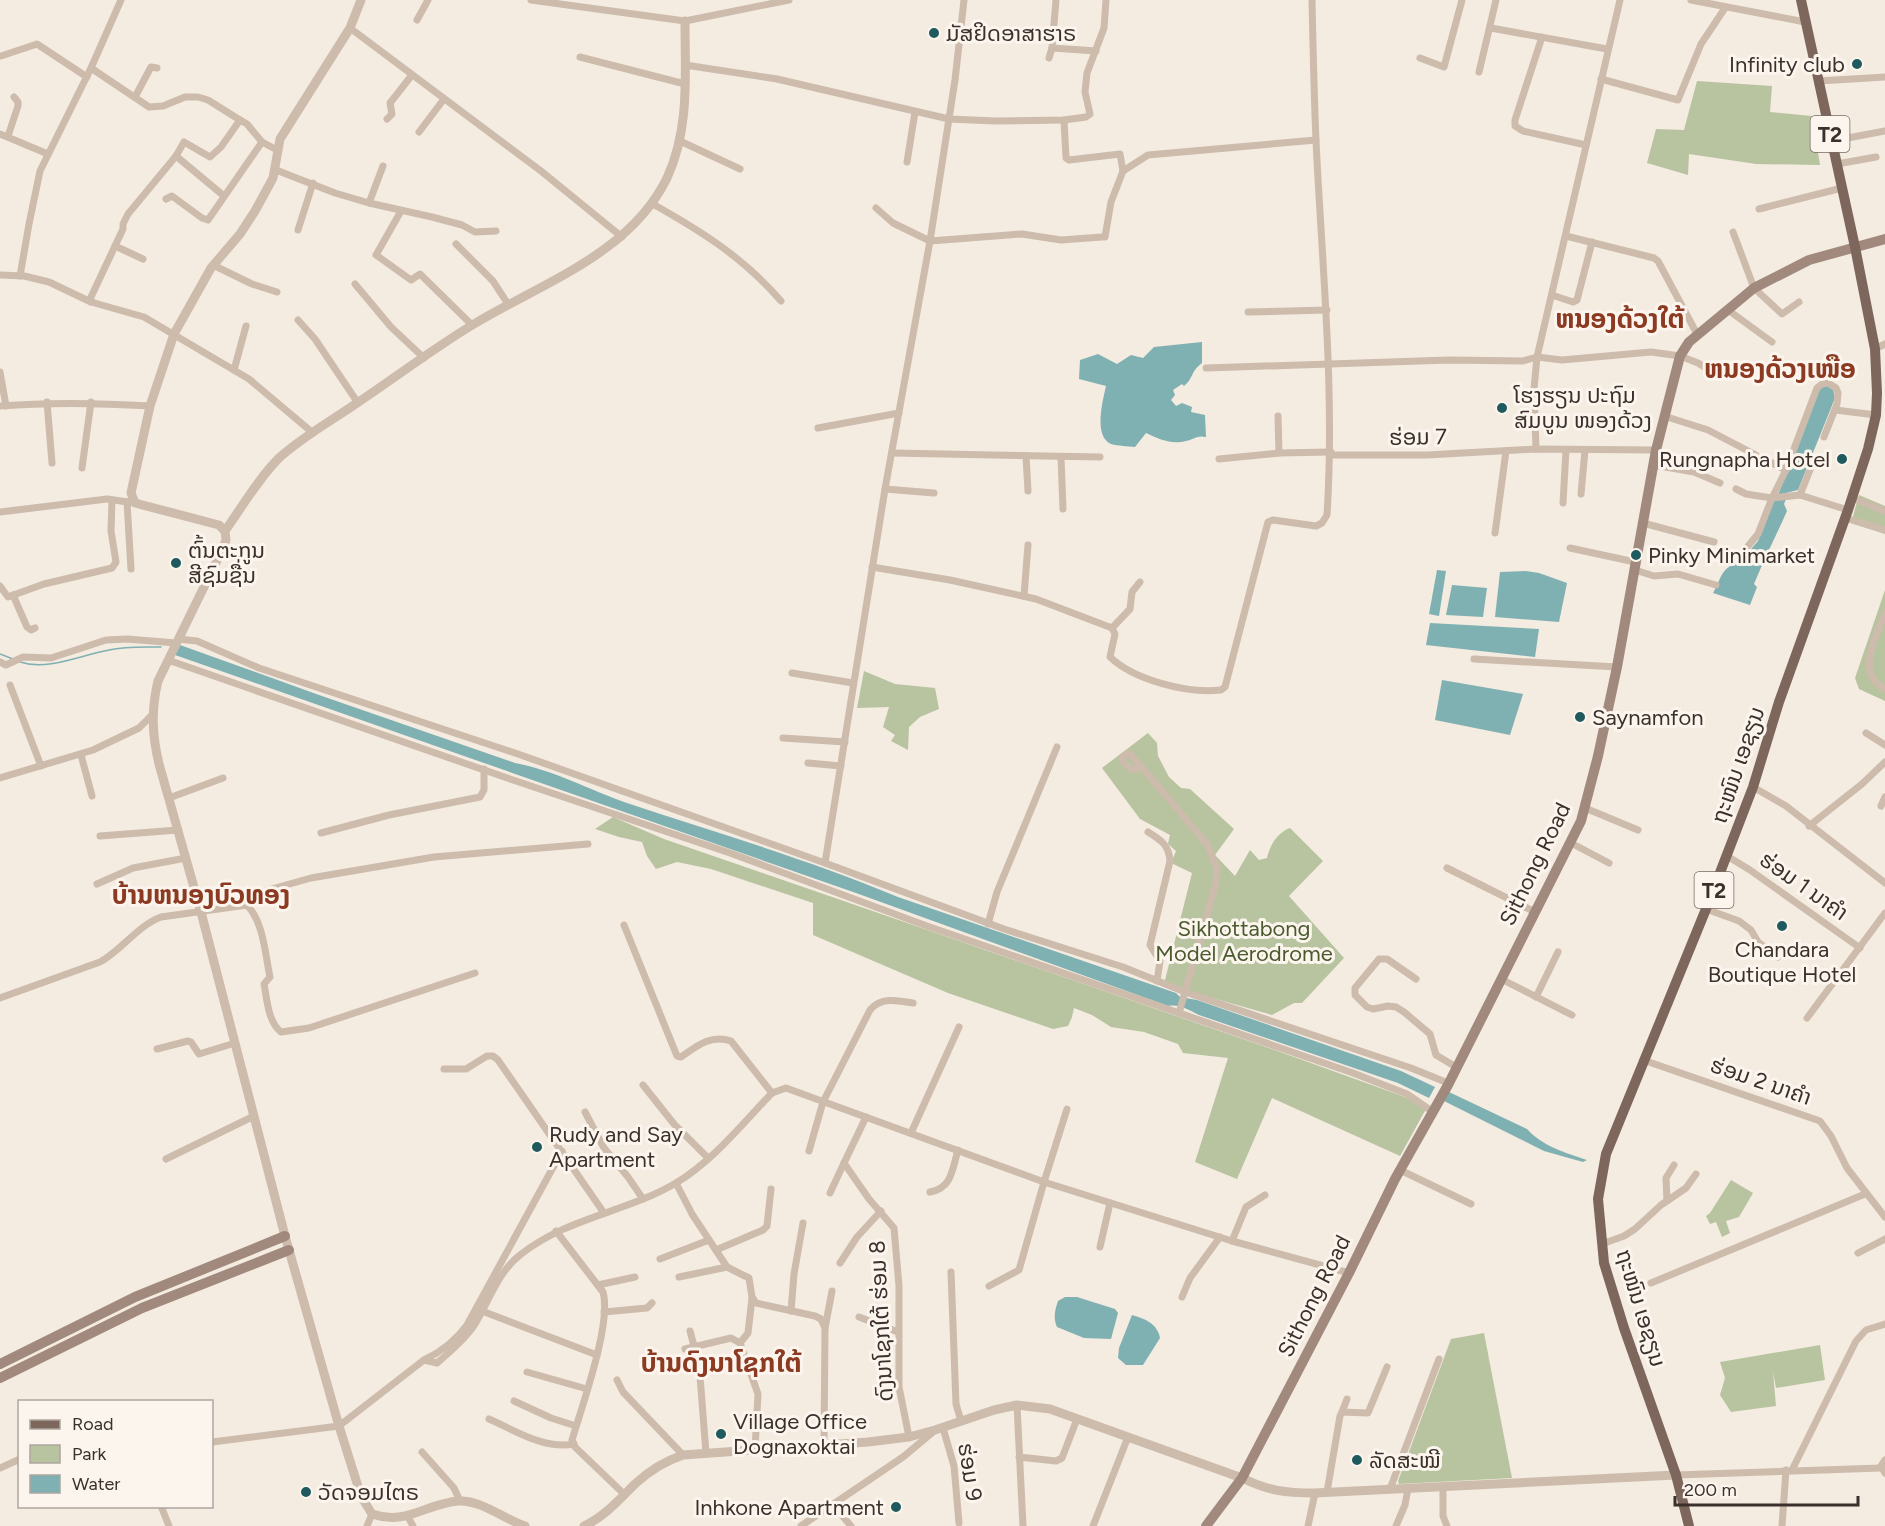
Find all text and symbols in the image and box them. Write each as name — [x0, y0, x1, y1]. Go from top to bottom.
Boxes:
place label: ມັສຢິດອາສາຮາຣ — [946, 20, 1076, 47]
marker: ມັສຢິດອາສາຮາຣ — [927, 26, 941, 40]
place label: Infinity club — [1729, 51, 1845, 78]
marker: Infinity club — [1850, 57, 1864, 71]
road number: T2 — [1810, 116, 1850, 152]
district label: ຫນອງດ້ວງໃຕ້ — [1556, 303, 1685, 335]
district label: ຫນອງດ້ວງເໜືອ — [1704, 353, 1856, 385]
place label: ໂຮງຮຽນ ປະຖົມ ສົມບູນ ໜອງດ້ວງ — [1513, 382, 1652, 435]
marker: ໂຮງຮຽນ ປະຖົມ ສົມບູນ ໜອງດ້ວງ — [1495, 401, 1509, 415]
street label: ຮ່ອມ 7 — [1389, 423, 1447, 451]
place label: Rungnapha Hotel — [1659, 446, 1830, 473]
marker: Rungnapha Hotel — [1835, 452, 1849, 466]
place label: ຕົ້ນຕະກູນ ສີຊົມຊື່ນ — [188, 534, 265, 589]
place label: Pinky Minimarket — [1648, 542, 1815, 569]
marker: Pinky Minimarket — [1629, 548, 1643, 562]
marker: ຕົ້ນຕະກູນ ສີຊົມຊື່ນ — [169, 556, 183, 570]
street label: ຖະໜົນ ເອຊຽນ — [1705, 703, 1771, 827]
place label: Saynamfon — [1592, 704, 1703, 731]
marker: Saynamfon — [1573, 710, 1587, 724]
street label: Sithong Road — [1494, 798, 1576, 930]
street label: ຮ່ອມ 1 ນາຄຳ — [1755, 846, 1853, 926]
road number: T2 — [1694, 872, 1734, 908]
district label: ບ້ານຫນອງບົວທອງ — [112, 879, 290, 911]
park label: Sikhottabong Model Aerodrome — [1155, 915, 1333, 967]
marker: Chandara Boutique Hotel — [1775, 919, 1789, 933]
place label: Chandara Boutique Hotel — [1708, 936, 1856, 988]
street label: ຮ່ອມ 2 ນາຄຳ — [1707, 1051, 1815, 1111]
place label: Rudy and Say Apartment — [549, 1121, 683, 1173]
marker: Rudy and Say Apartment — [530, 1140, 544, 1154]
street label: Sithong Road — [1272, 1231, 1356, 1361]
street label: ດົງນາໂຊກໃຕ້ ຮ່ອມ 8 — [863, 1240, 899, 1402]
street label: ຖະໜົນ ເອຊຽນ — [1610, 1246, 1672, 1370]
district label: ບ້ານດົງນາໂຊກໃຕ້ — [641, 1347, 802, 1379]
legend — [18, 1400, 213, 1508]
place label: Village Office Dognaxoktai — [733, 1408, 867, 1460]
text: Road — [72, 1413, 113, 1435]
marker: Village Office Dognaxoktai — [714, 1427, 728, 1441]
street label: ຮ່ອມ 9 — [952, 1441, 988, 1503]
text: Park — [72, 1443, 107, 1465]
place label: ລັດສະໝີ — [1369, 1447, 1441, 1474]
marker: ລັດສະໝີ — [1350, 1453, 1364, 1467]
scale bar — [1675, 1469, 1858, 1507]
text: Water — [72, 1473, 120, 1495]
place label: ວັດຈອມໄຕຣ — [318, 1479, 419, 1506]
text: 200 m — [1684, 1479, 1737, 1501]
marker: ວັດຈອມໄຕຣ — [299, 1485, 313, 1499]
place label: Inhkone Apartment — [694, 1494, 884, 1521]
marker: Inhkone Apartment — [889, 1500, 903, 1514]

